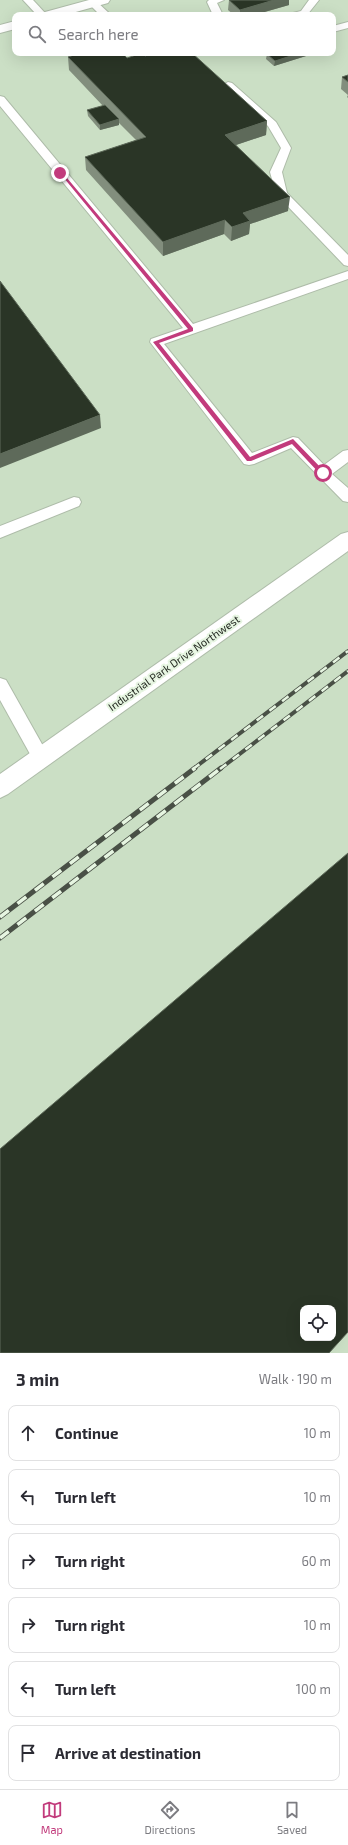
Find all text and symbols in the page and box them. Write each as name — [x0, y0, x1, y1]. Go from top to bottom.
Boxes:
search box — [12, 12, 336, 56]
icon: search — [26, 23, 48, 45]
text: Search here — [58, 25, 139, 43]
route end — [51, 164, 69, 182]
route start — [314, 464, 332, 482]
street label: Industrial Park Drive Northwest — [106, 612, 242, 713]
map controls — [300, 1305, 336, 1341]
button: locate — [300, 1305, 336, 1341]
text: 3 min — [16, 1369, 59, 1389]
text: Walk · 190 m — [259, 1371, 332, 1387]
icon: ahead — [17, 1422, 39, 1444]
text: Continue — [55, 1424, 118, 1442]
text: 10 m — [304, 1425, 331, 1441]
icon: left — [17, 1486, 39, 1508]
text: Turn left — [55, 1488, 116, 1506]
text: 10 m — [304, 1489, 331, 1505]
icon: right — [17, 1550, 39, 1572]
text: Turn right — [55, 1552, 125, 1570]
text: 60 m — [301, 1553, 331, 1569]
icon: right — [17, 1614, 39, 1636]
text: Turn right — [55, 1616, 125, 1634]
text: 10 m — [304, 1617, 331, 1633]
icon: left — [17, 1678, 39, 1700]
text: Turn left — [55, 1680, 116, 1698]
text: 100 m — [296, 1681, 331, 1697]
icon: arrive — [17, 1742, 39, 1764]
text: Arrive at destination — [55, 1744, 201, 1762]
tab: Map — [41, 1799, 63, 1836]
tab: Directions — [145, 1799, 195, 1836]
tab: Saved — [277, 1799, 307, 1836]

